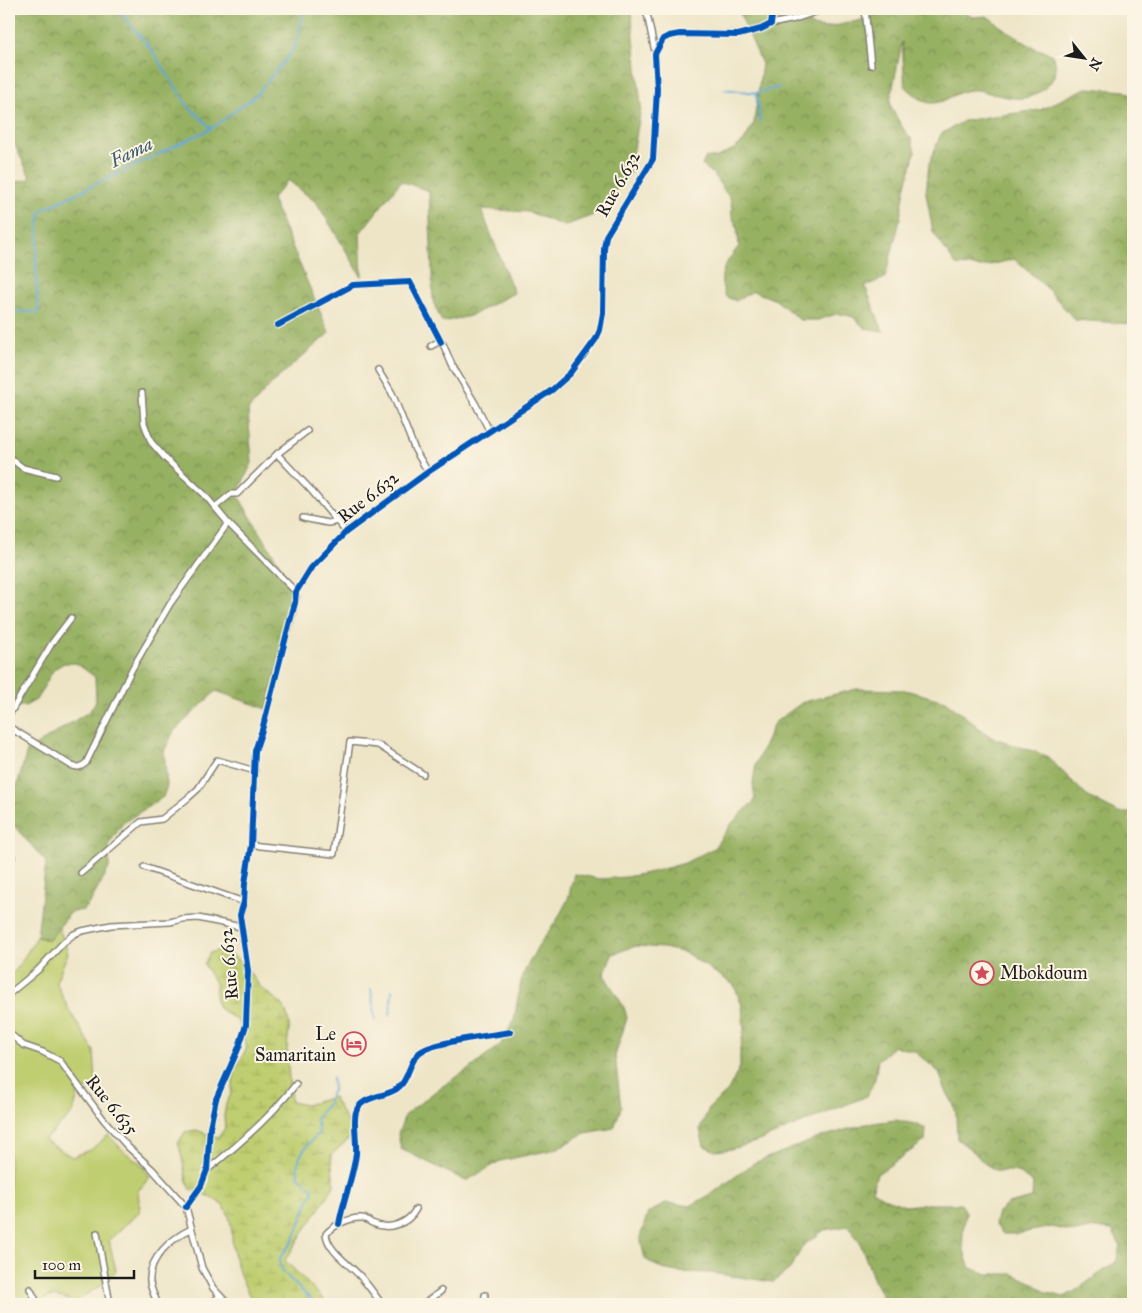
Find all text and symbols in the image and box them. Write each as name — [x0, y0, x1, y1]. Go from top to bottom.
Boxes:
north arrow — [1060, 32, 1110, 82]
text: N — [1084, 55, 1105, 74]
water label: Fama — [105, 132, 156, 173]
street label: Rue 6.632 — [591, 147, 645, 221]
street label: Rue 6.632 — [333, 466, 403, 528]
street label: Rue 6.632 — [215, 927, 243, 1001]
place icon: Mbokdoum — [969, 960, 995, 986]
place label: Mbokdoum — [1000, 962, 1088, 984]
place label: Le Samaritain — [255, 1023, 336, 1066]
hotel icon: Le Samaritain — [341, 1031, 367, 1057]
street label: Rue 6.635 — [81, 1070, 143, 1140]
scale bar — [35, 1248, 134, 1280]
text: 100 m — [42, 1256, 82, 1274]

